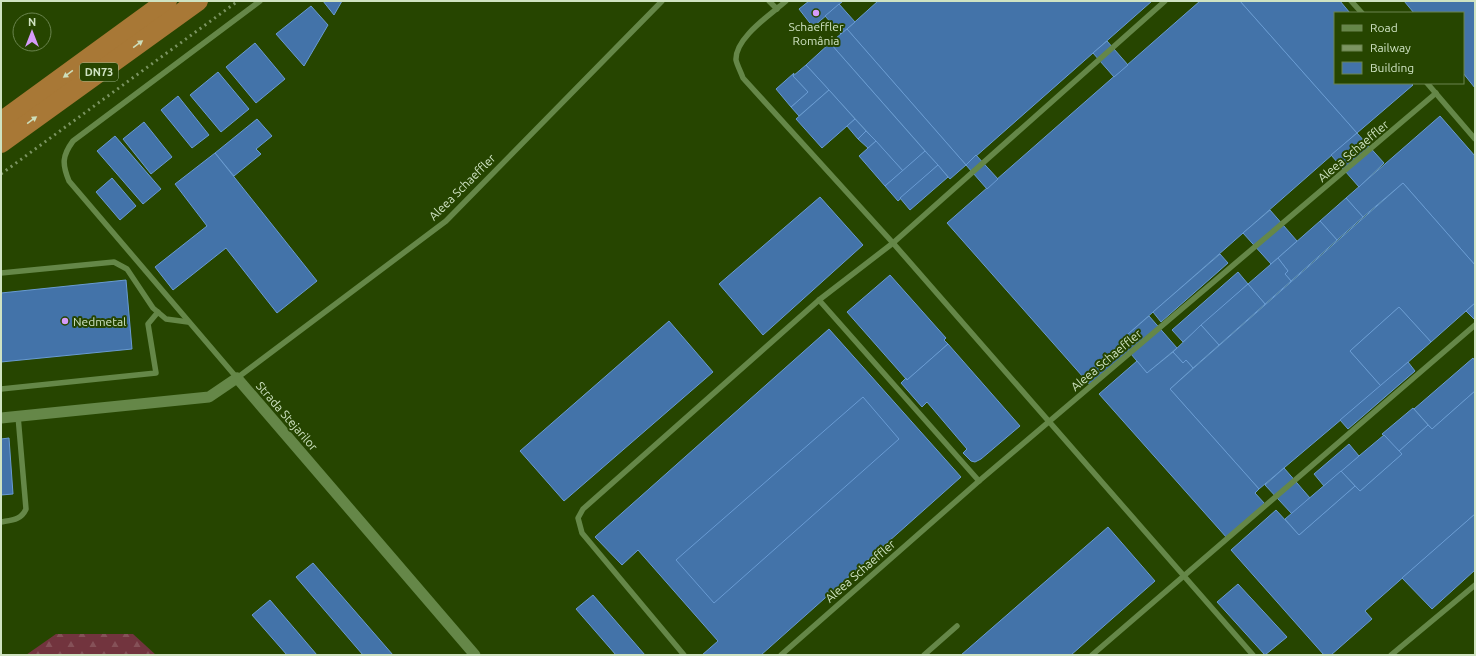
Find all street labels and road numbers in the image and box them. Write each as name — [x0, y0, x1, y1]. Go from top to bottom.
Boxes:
road number: DN73 — [80, 63, 118, 81]
street label: Aleea Schaeffler — [1315, 117, 1391, 184]
street label: Aleea Schaeffler — [426, 151, 498, 223]
street label: Aleea Schaeffler — [1068, 326, 1144, 393]
street label: Strada Stejarilor — [254, 379, 321, 453]
street label: Aleea Schaeffler — [822, 537, 898, 605]

